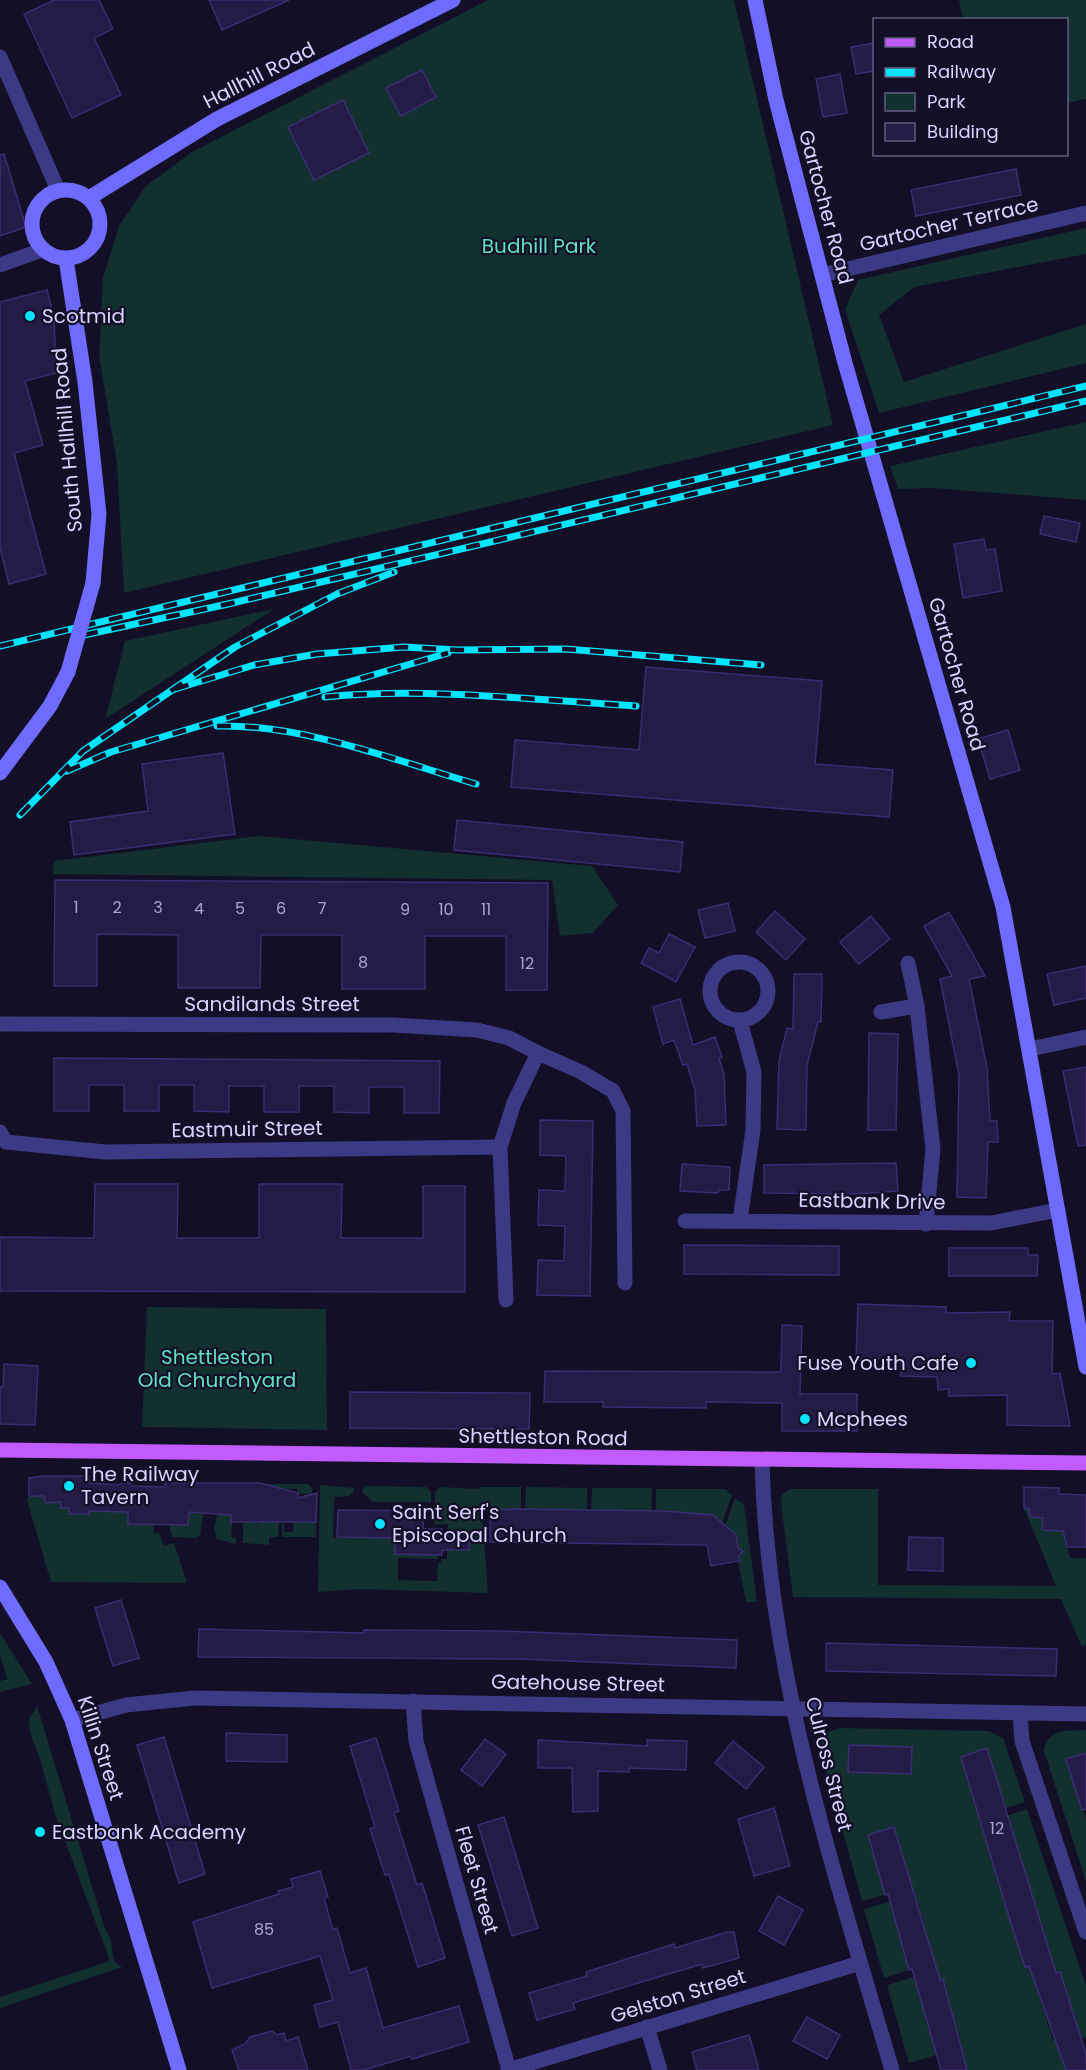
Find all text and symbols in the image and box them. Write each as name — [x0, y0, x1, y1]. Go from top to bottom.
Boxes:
legend — [873, 18, 1068, 156]
text: Road — [927, 29, 974, 54]
street label: Hallhill Road — [198, 35, 320, 115]
text: Railway — [927, 59, 996, 84]
text: Park — [927, 89, 966, 114]
text: Building — [927, 119, 999, 144]
street label: Gartocher Road — [792, 127, 860, 287]
street label: Gartocher Terrace — [857, 190, 1041, 258]
park label: Budhill Park — [482, 232, 597, 260]
place label: Scotmid — [42, 302, 125, 330]
marker: Scotmid — [23, 309, 37, 323]
street label: South Hallhill Road — [45, 347, 89, 533]
street label: Gartocher Road — [922, 594, 992, 754]
house number: 1 — [73, 896, 79, 919]
house number: 2 — [112, 896, 122, 919]
house number: 3 — [153, 896, 163, 919]
house number: 4 — [194, 897, 204, 920]
house number: 5 — [235, 897, 245, 920]
house number: 6 — [276, 897, 286, 920]
house number: 7 — [318, 897, 327, 920]
house number: 9 — [400, 898, 410, 921]
house number: 10 — [438, 898, 454, 921]
house number: 11 — [481, 898, 491, 921]
house number: 8 — [358, 951, 368, 974]
house number: 12 — [520, 952, 534, 975]
street label: Sandilands Street — [184, 990, 360, 1018]
street label: Eastmuir Street — [171, 1114, 323, 1144]
street label: Eastbank Drive — [798, 1186, 946, 1216]
park label: Shettleston Old Churchyard — [138, 1343, 296, 1394]
place label: Fuse Youth Cafe — [797, 1349, 959, 1377]
marker: Fuse Youth Cafe — [964, 1356, 978, 1370]
place label: Mcphees — [817, 1405, 908, 1433]
marker: Mcphees — [798, 1412, 812, 1426]
street label: Shettleston Road — [458, 1422, 628, 1452]
place label: The Railway Tavern — [81, 1460, 199, 1511]
marker: The Railway Tavern — [62, 1479, 76, 1493]
place label: Saint Serf's Episcopal Church — [392, 1498, 567, 1549]
marker: Saint Serf's Episcopal Church — [373, 1517, 387, 1531]
street label: Gatehouse Street — [491, 1667, 665, 1699]
street label: Killin Street — [71, 1692, 131, 1804]
street label: Culross Street — [799, 1694, 859, 1834]
house number: 12 — [990, 1817, 1004, 1840]
place label: Eastbank Academy — [52, 1818, 246, 1846]
street label: Fleet Street — [448, 1823, 506, 1937]
marker: Eastbank Academy — [33, 1825, 47, 1839]
house number: 85 — [254, 1918, 274, 1941]
street label: Gelston Street — [607, 1962, 749, 2030]

